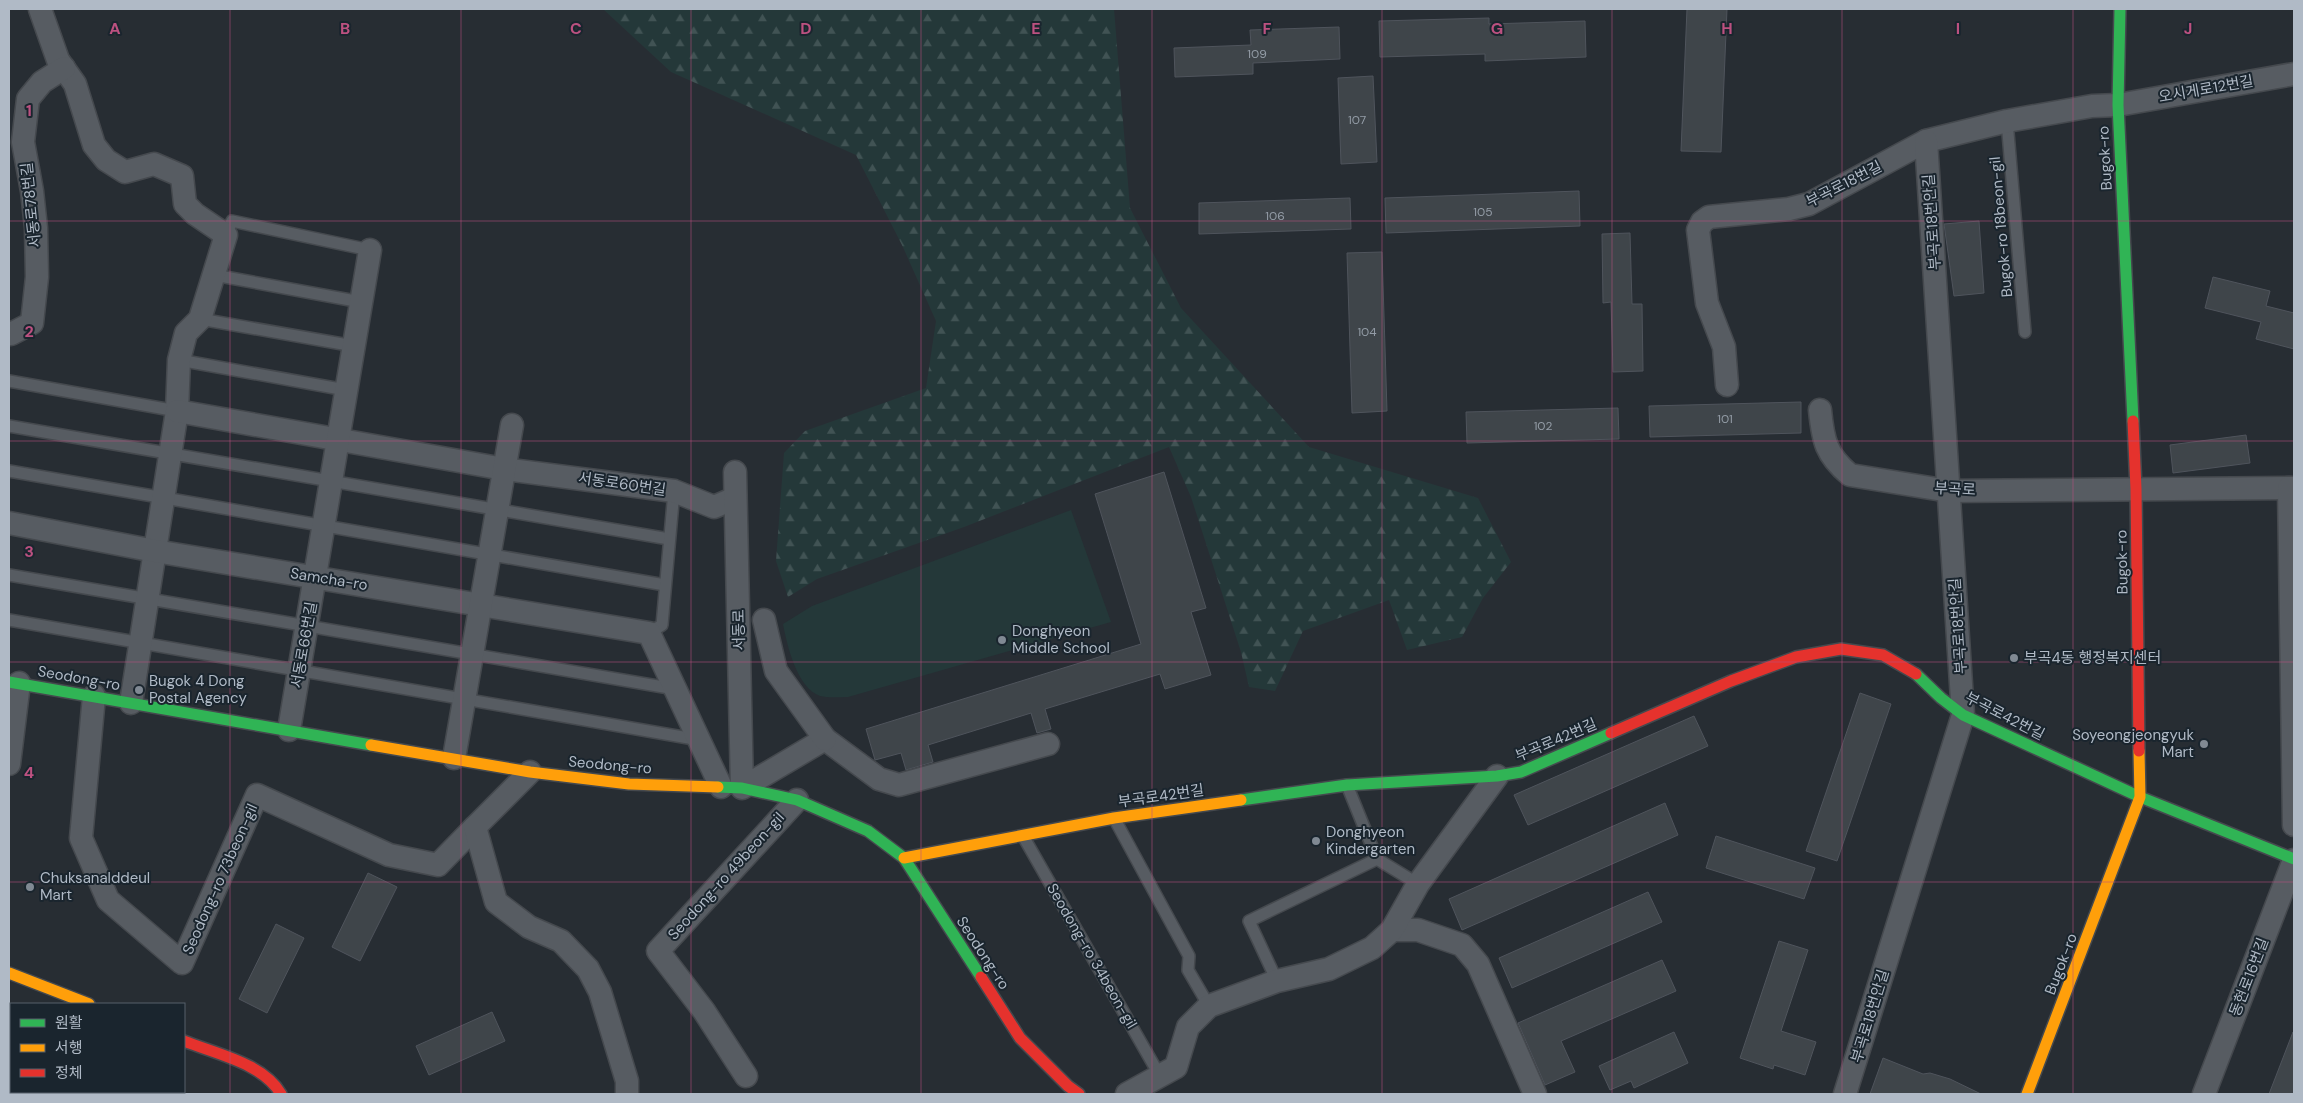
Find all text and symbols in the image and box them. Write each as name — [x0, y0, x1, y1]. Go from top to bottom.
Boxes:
text: A — [109, 18, 121, 39]
text: B — [340, 18, 350, 39]
text: C — [570, 18, 582, 39]
text: D — [800, 18, 812, 39]
text: E — [1031, 18, 1041, 39]
text: F — [1263, 18, 1272, 39]
text: G — [1491, 18, 1503, 39]
text: H — [1721, 18, 1733, 39]
text: I — [1956, 18, 1960, 39]
text: J — [2184, 18, 2192, 39]
house number: 109 — [1247, 46, 1267, 62]
street label: 오시게로12번길 — [2157, 71, 2255, 107]
text: 1 — [26, 100, 32, 121]
house number: 107 — [1348, 112, 1366, 128]
street label: Bugok-ro — [2093, 125, 2117, 191]
street label: 부곡로18번길 — [1803, 156, 1885, 212]
street label: Bugok-ro 18beon-gil — [1985, 156, 2017, 298]
street label: 서동로78번길 — [17, 161, 45, 249]
street label: 부곡로18번안길 — [1919, 173, 1945, 271]
house number: 105 — [1473, 204, 1493, 220]
house number: 106 — [1265, 208, 1285, 224]
text: 2 — [24, 321, 34, 342]
house number: 104 — [1357, 324, 1377, 340]
house number: 101 — [1717, 411, 1733, 427]
house number: 102 — [1534, 418, 1552, 434]
street label: 서동로60번길 — [577, 468, 667, 500]
street label: 부곡로 — [1934, 478, 1976, 500]
street label: Bugok-ro — [2111, 530, 2133, 594]
text: 3 — [24, 541, 34, 562]
street label: Samcha-ro — [289, 563, 369, 595]
street label: 부곡로18번안길 — [1945, 577, 1971, 675]
street label: 서동로66번길 — [287, 600, 321, 690]
street label: 서동로 — [729, 609, 749, 651]
place label: Donghyeon Middle School — [1012, 621, 1110, 658]
marker: Donghyeon Middle School — [996, 634, 1008, 646]
place label: 부곡4동 행정복지센터 — [2024, 648, 2161, 668]
marker: 부곡4동 행정복지센터 — [2008, 652, 2020, 664]
street label: Seodong-ro — [36, 661, 122, 695]
place label: Bugok 4 Dong Postal Agency — [149, 671, 247, 708]
marker: Bugok 4 Dong Postal Agency — [133, 684, 145, 696]
street label: 부곡로42번길 — [1962, 687, 2048, 745]
street label: 부곡로42번길 — [1512, 714, 1600, 766]
place label: Soyeongjeongyuk Mart — [2072, 725, 2194, 762]
marker: Soyeongjeongyuk Mart — [2198, 738, 2210, 750]
street label: Seodong-ro — [567, 751, 653, 779]
text: 4 — [24, 762, 34, 783]
street label: 부곡로42번길 — [1117, 780, 1205, 812]
street label: Seodong-ro 73beon-gil — [178, 800, 262, 958]
street label: Seodong-ro 49beon-gil — [663, 808, 789, 944]
place label: Donghyeon Kindergarten — [1326, 822, 1415, 859]
marker: Donghyeon Kindergarten — [1310, 835, 1322, 847]
place label: Chuksanalddeul Mart — [40, 868, 150, 905]
street label: Seodong-ro 34beon-gil — [1042, 880, 1142, 1032]
marker: Chuksanalddeul Mart — [24, 881, 36, 893]
street label: Seodong-ro — [952, 912, 1014, 994]
street label: Bugok-ro — [2040, 930, 2082, 998]
street label: 동현로16번길 — [2225, 935, 2273, 1019]
street label: 부곡로18번안길 — [1846, 967, 1894, 1065]
legend — [10, 1003, 185, 1093]
text: 원활 — [55, 1013, 83, 1033]
text: 서행 — [55, 1038, 83, 1058]
text: 정체 — [55, 1063, 83, 1083]

